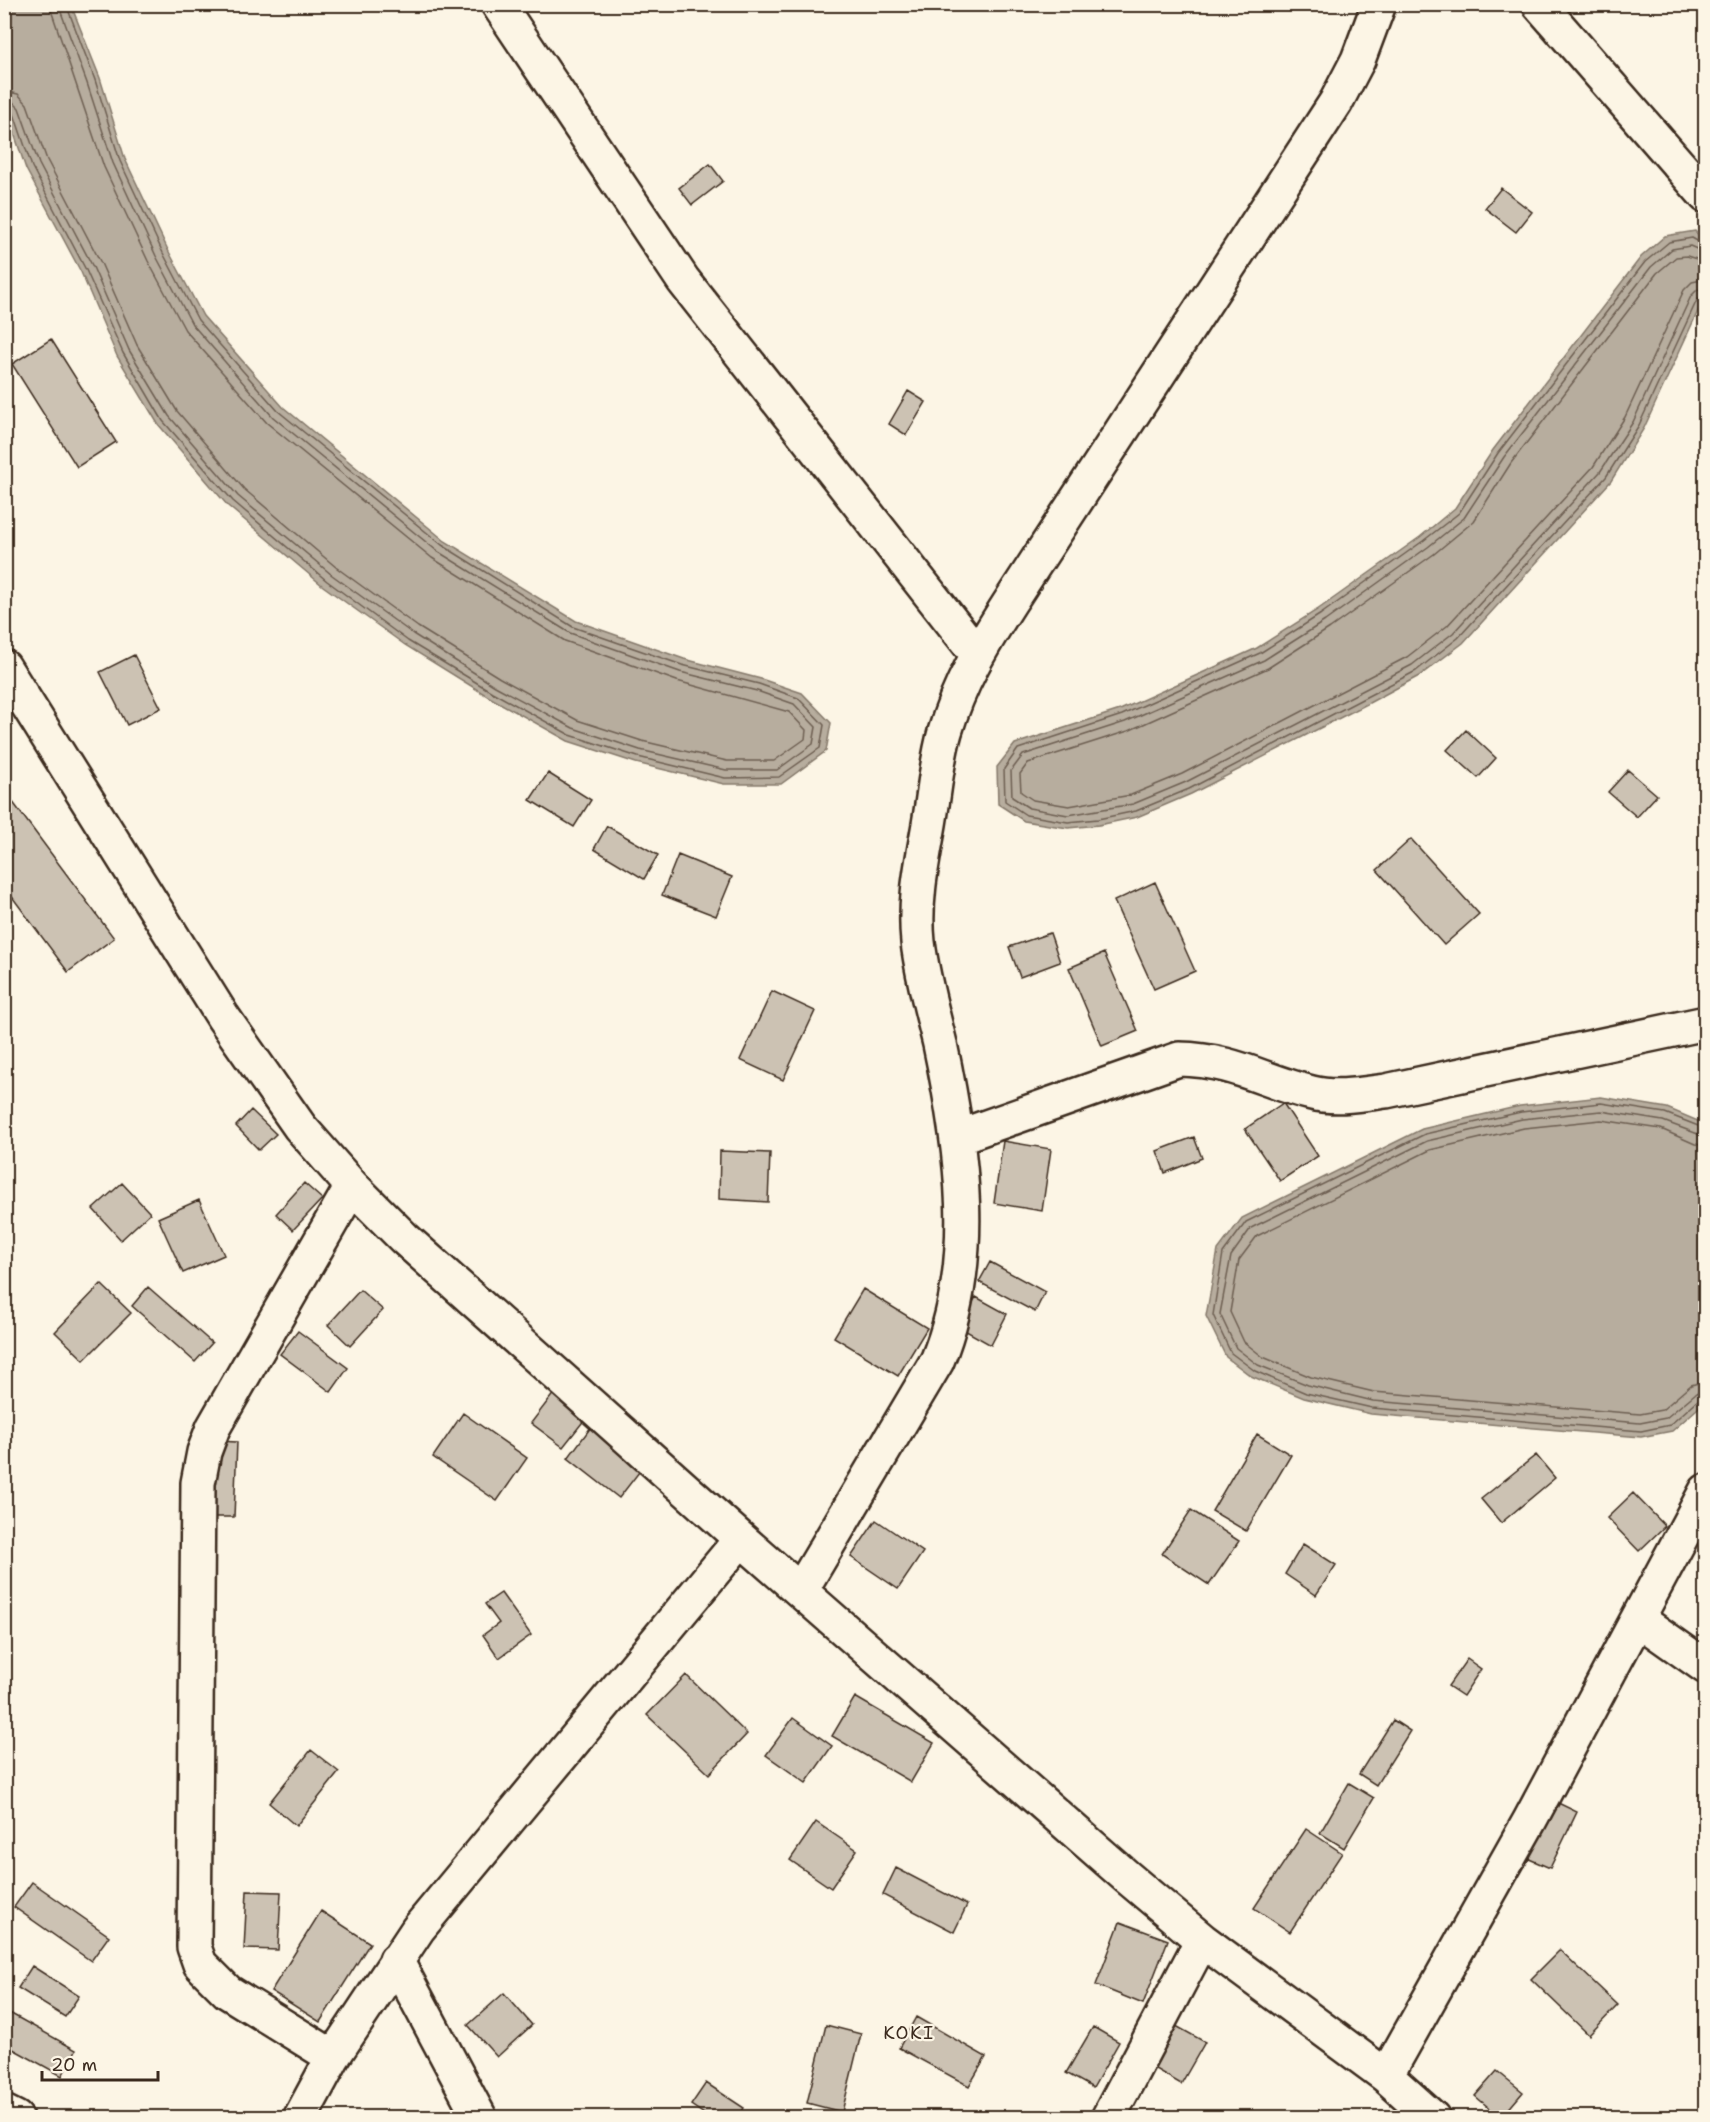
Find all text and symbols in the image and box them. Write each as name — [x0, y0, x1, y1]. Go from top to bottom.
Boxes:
district label: KOKI — [883, 2021, 935, 2045]
scale bar — [42, 2044, 158, 2082]
text: 20 m — [51, 2053, 97, 2077]

